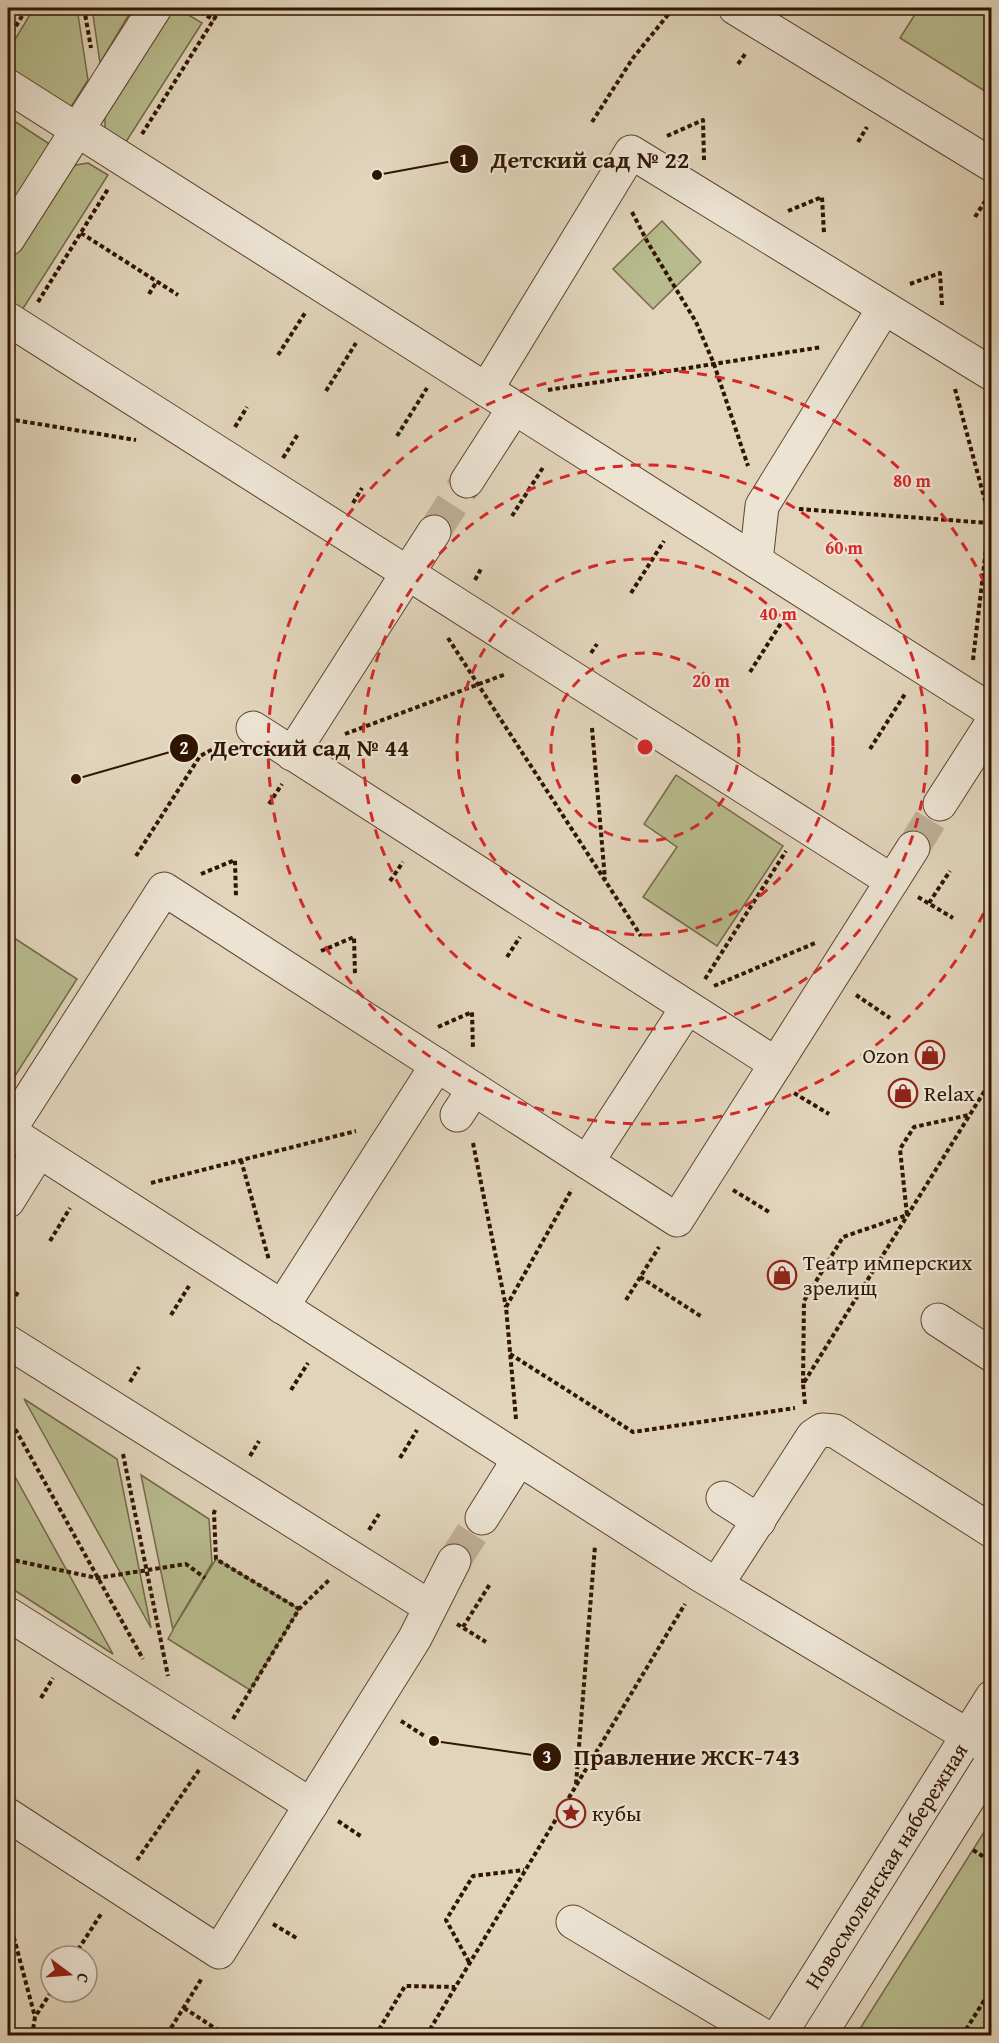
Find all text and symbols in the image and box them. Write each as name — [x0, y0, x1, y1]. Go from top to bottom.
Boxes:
callout: Детский сад № 22 — [449, 138, 702, 180]
text: Детский сад № 22 — [490, 142, 689, 177]
text: 1 — [459, 146, 469, 173]
text: 80 m — [893, 467, 932, 494]
text: 60 m — [825, 534, 864, 561]
text: 40 m — [759, 600, 798, 627]
text: 20 m — [692, 667, 731, 694]
callout: Детский сад № 44 — [169, 727, 422, 769]
text: Детский сад № 44 — [210, 730, 409, 765]
text: 2 — [179, 734, 189, 761]
centre of rings — [635, 737, 655, 757]
place label: Ozon — [862, 1039, 910, 1071]
shop icon: Ozon — [914, 1039, 946, 1071]
shop icon: Relax — [887, 1077, 919, 1109]
place label: Relax — [924, 1077, 976, 1109]
place label: Театр имперских зрелищ — [803, 1246, 973, 1303]
shop icon: Театр имперских зрелищ — [766, 1259, 798, 1291]
callout: Правление ЖСК-743 — [532, 1736, 812, 1778]
street label: Новосмоленская набережная — [797, 1737, 975, 1995]
text: Правление ЖСК-743 — [574, 1739, 800, 1774]
text: 3 — [542, 1743, 552, 1770]
place icon: кубы — [555, 1797, 587, 1829]
place label: кубы — [592, 1797, 641, 1829]
north arrow — [39, 1944, 99, 2004]
text: С — [71, 1970, 96, 1986]

